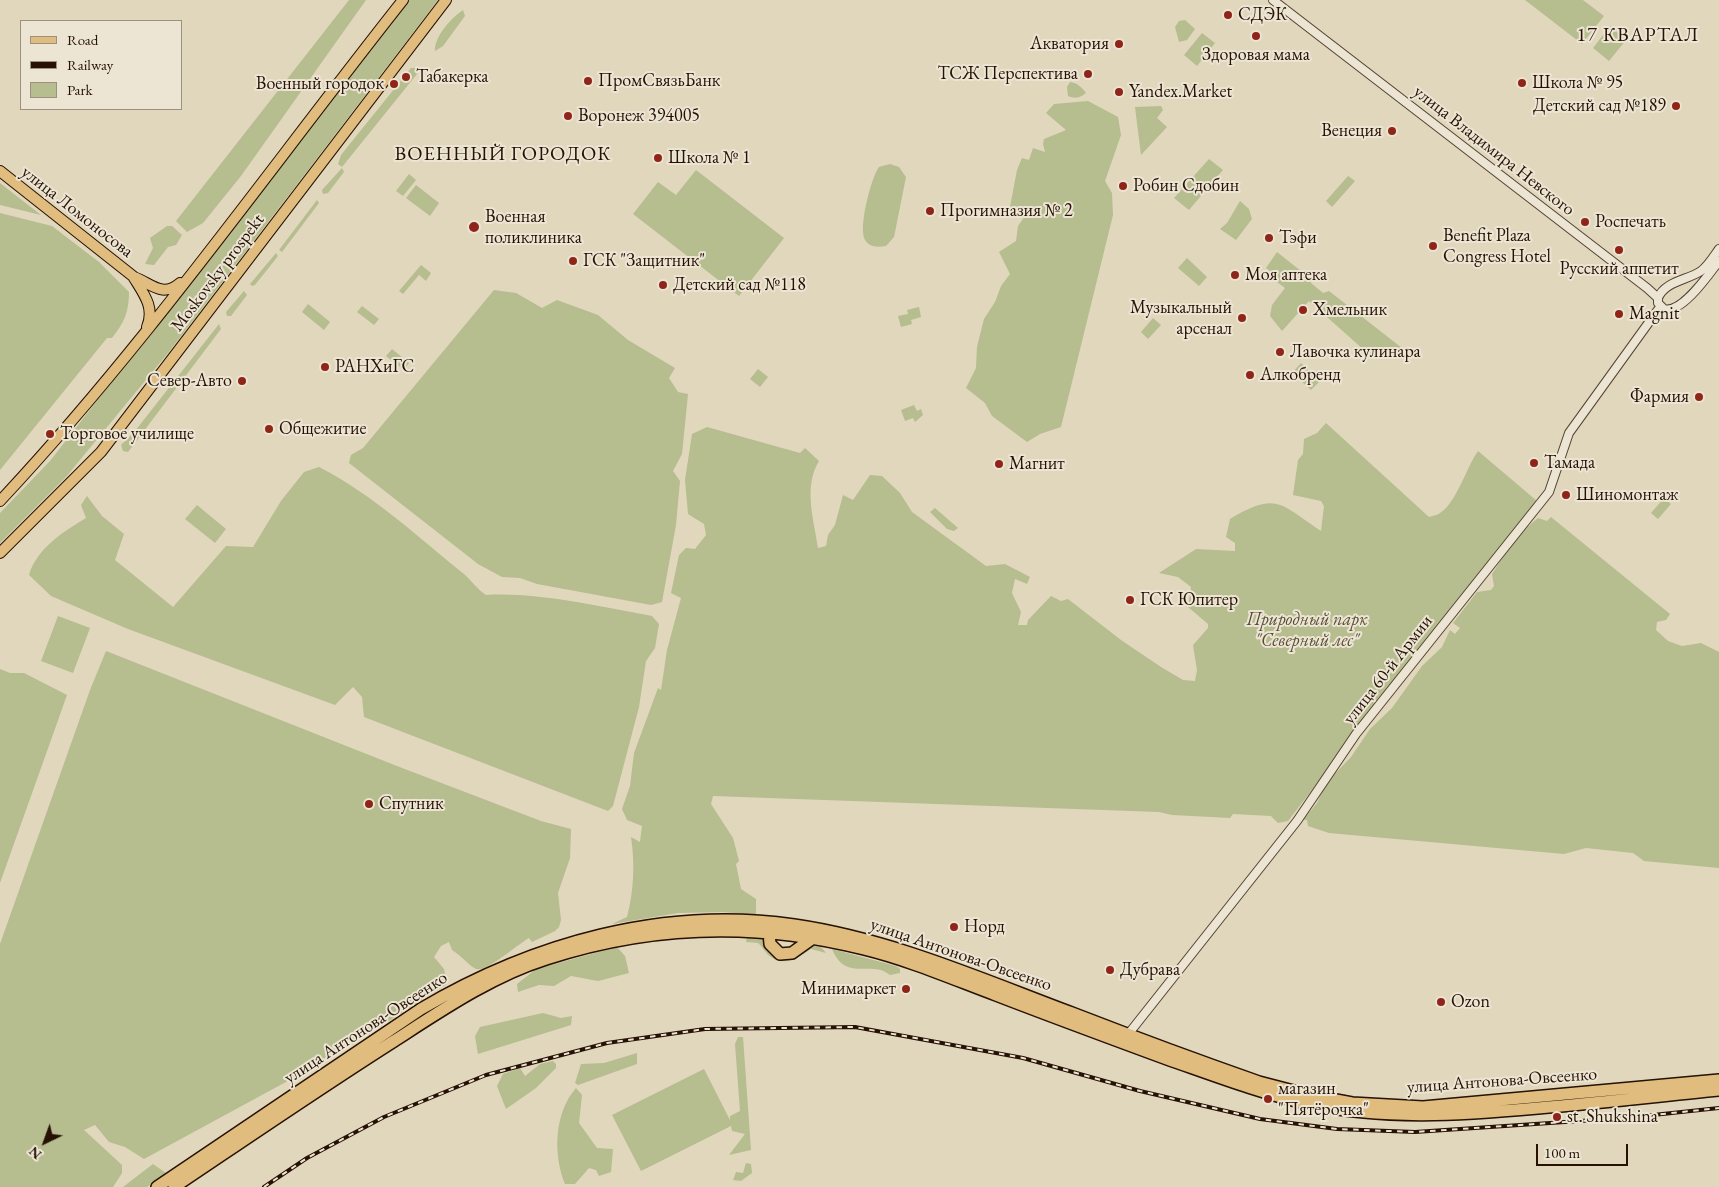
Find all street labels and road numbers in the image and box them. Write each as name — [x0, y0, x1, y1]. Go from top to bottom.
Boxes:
street label: улица Владимира Невского — [1409, 81, 1579, 221]
street label: улица Ломоносова — [17, 162, 137, 262]
street label: Moskovsky prospekt — [167, 210, 269, 336]
street label: улица 60-й Армии — [1339, 611, 1437, 729]
street label: улица Антонова-Овсеенко — [867, 914, 1055, 996]
street label: улица Антонова-Овсеенко — [280, 967, 452, 1089]
street label: улица Антонова-Овсеенко — [1406, 1064, 1598, 1098]

